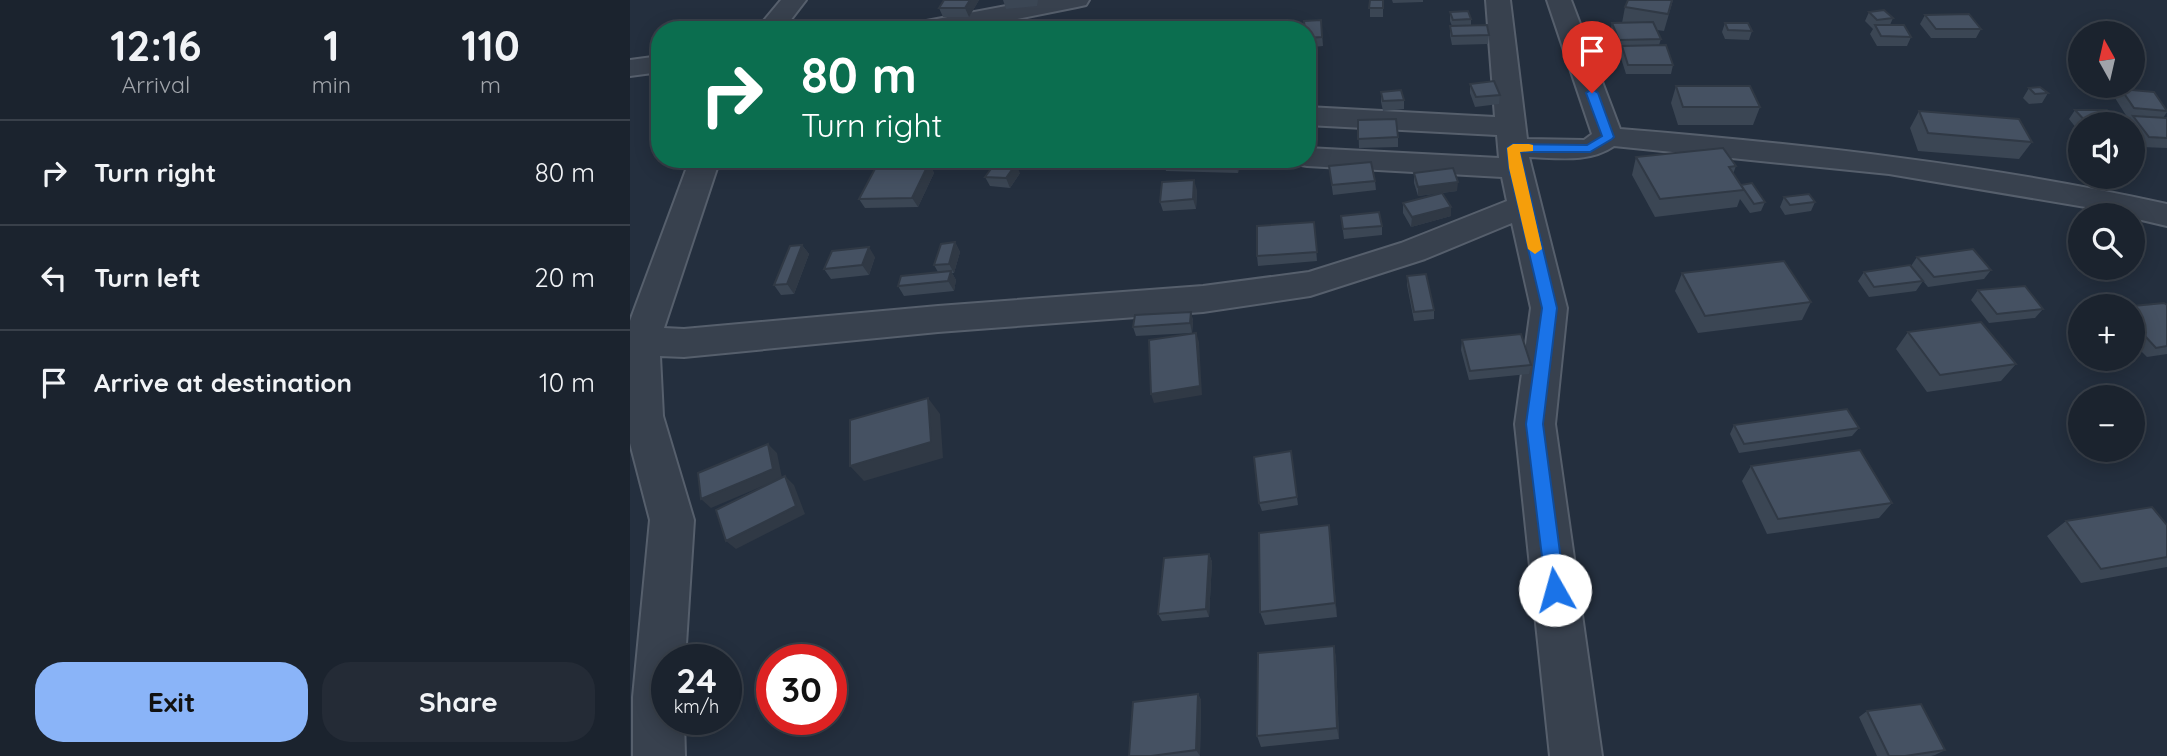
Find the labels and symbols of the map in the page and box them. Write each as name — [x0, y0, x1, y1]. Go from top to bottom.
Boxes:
pin — [1562, 21, 1622, 93]
north arrow — [2068, 21, 2146, 98]
position arrow — [1518, 553, 1592, 627]
speed limit sign: 30 — [756, 644, 847, 735]

